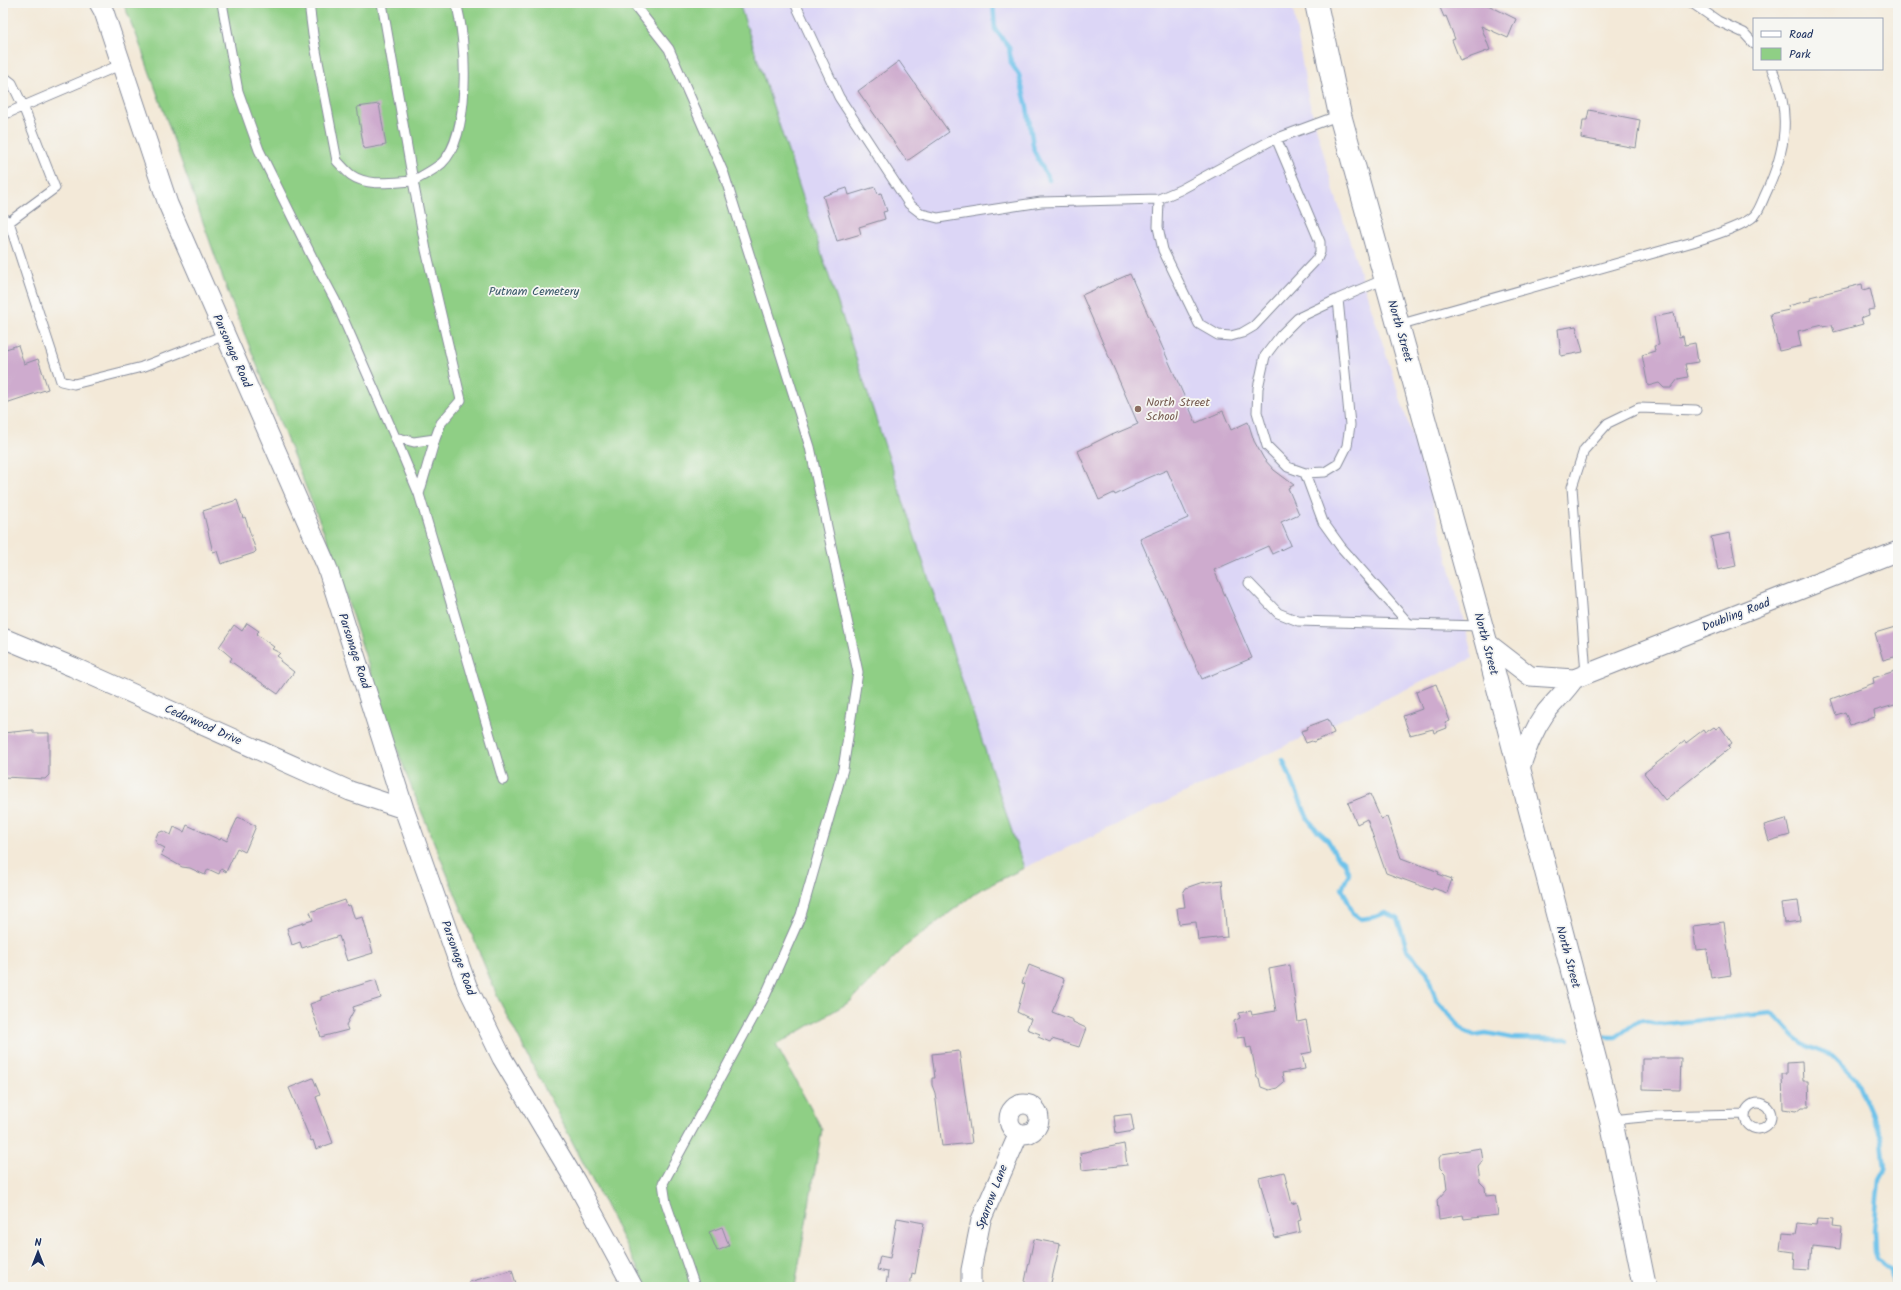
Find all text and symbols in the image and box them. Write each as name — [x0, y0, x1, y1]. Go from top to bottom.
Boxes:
legend — [1753, 18, 1883, 70]
text: Road — [1789, 25, 1814, 44]
text: Park — [1789, 45, 1811, 64]
park label: Putnam Cemetery — [489, 282, 580, 301]
street label: North Street — [1382, 298, 1418, 365]
street label: Parsonage Road — [207, 311, 257, 392]
place label: North Street School — [1146, 393, 1210, 426]
marker: North Street School — [1133, 404, 1143, 414]
street label: Doubling Road — [1699, 593, 1774, 637]
street label: Parsonage Road — [333, 611, 375, 692]
street label: North Street — [1469, 611, 1504, 678]
street label: Cedarwood Drive — [161, 699, 245, 751]
street label: Parsonage Road — [436, 918, 481, 999]
street label: North Street — [1551, 924, 1586, 991]
street label: Sparrow Lane — [971, 1161, 1013, 1232]
north arrow — [18, 1232, 58, 1272]
text: N — [35, 1234, 42, 1252]

